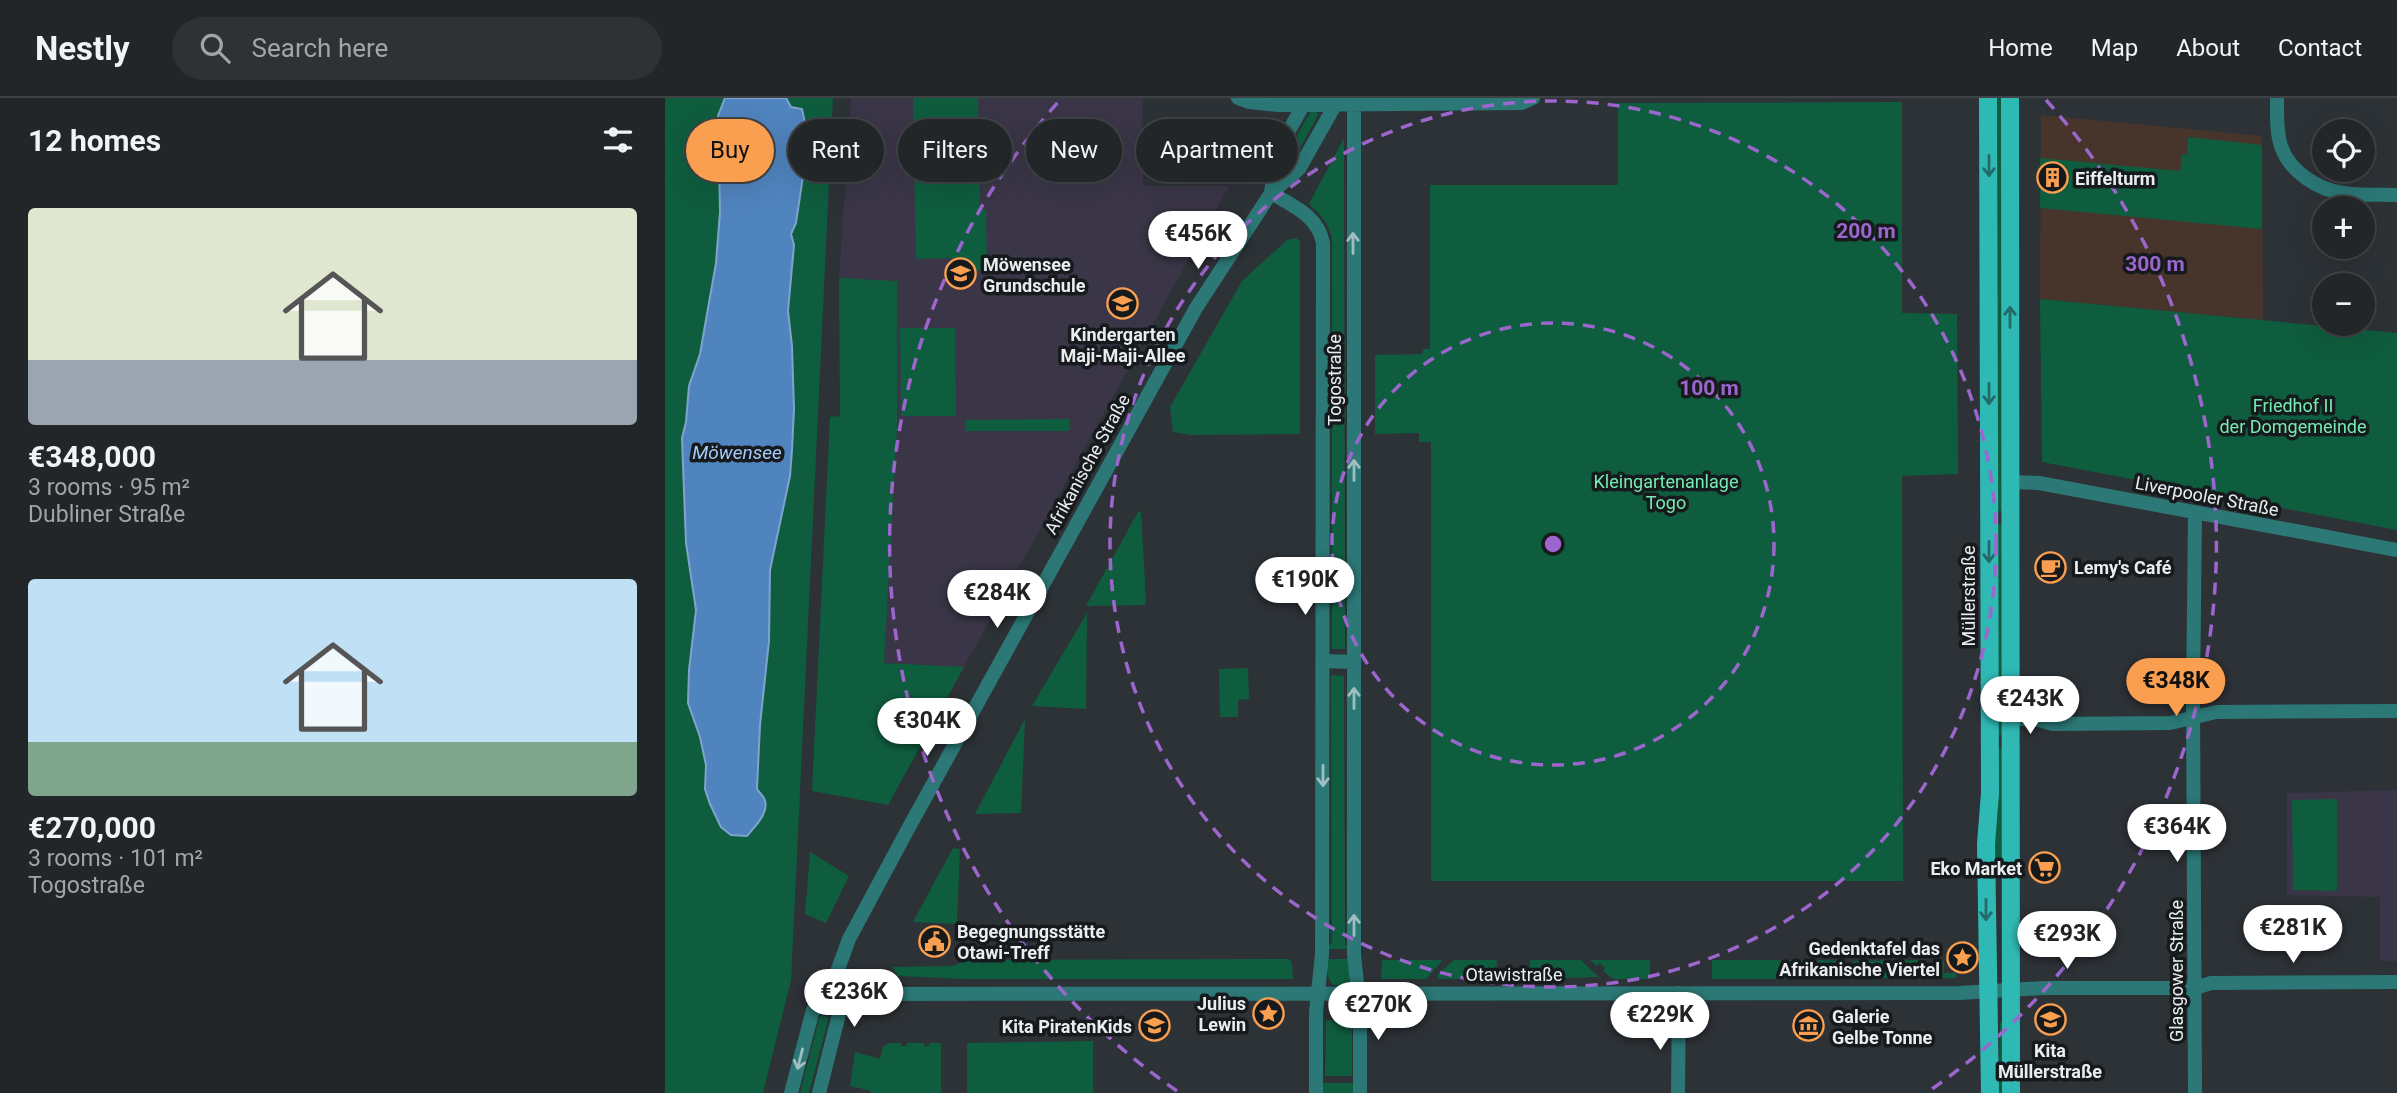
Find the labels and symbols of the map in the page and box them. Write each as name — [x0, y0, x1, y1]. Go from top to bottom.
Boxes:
one-way arrow — [1982, 154, 1996, 177]
building icon: Eiffelturm — [2035, 161, 2069, 195]
place label: Eiffelturm — [2075, 168, 2155, 189]
pin: €456K — [1149, 212, 1247, 271]
text: 200 m — [1836, 219, 1896, 243]
one-way arrow — [1346, 231, 1360, 254]
text: 300 m — [2125, 252, 2185, 276]
place label: Möwensee Grundschule — [983, 254, 1086, 296]
school or university icon: Möwensee Grundschule — [943, 257, 977, 291]
school or university icon: Kindergarten Maji-Maji-Allee — [1106, 286, 1140, 320]
one-way arrow — [2003, 306, 2017, 329]
place label: Kindergarten Maji-Maji-Allee — [1061, 324, 1186, 366]
street label: Togostraße — [1324, 334, 1345, 426]
text: 100 m — [1679, 376, 1739, 400]
one-way arrow — [1982, 382, 1996, 405]
street label: Afrikanische Straße — [1040, 390, 1134, 538]
park label: Friedhof II der Domgemeinde — [2219, 395, 2367, 437]
water label: Möwensee — [692, 441, 782, 464]
one-way arrow — [1347, 459, 1361, 482]
park label: Kleingartenanlage Togo — [1594, 471, 1738, 513]
street label: Liverpooler Straße — [2133, 472, 2281, 520]
centre of rings — [1541, 532, 1565, 556]
one-way arrow — [1982, 541, 1996, 564]
street label: Müllerstraße — [1958, 545, 1979, 647]
cafe icon: Lemy's Café — [2034, 550, 2068, 584]
place label: Lemy's Café — [2074, 557, 2172, 578]
pin: €190K — [1256, 558, 1354, 617]
pin: €284K — [948, 570, 1046, 630]
pin: €348K — [2127, 658, 2225, 718]
pin: €243K — [1981, 676, 2079, 736]
one-way arrow — [1347, 686, 1361, 709]
pin: €304K — [878, 698, 976, 758]
one-way arrow — [1316, 765, 1330, 788]
pin: €364K — [2128, 804, 2226, 864]
supermarket icon: Eko Market — [2028, 851, 2062, 885]
place label: Eko Market — [1930, 858, 2022, 879]
one-way arrow — [1979, 898, 1993, 921]
street label: Glasgower Straße — [2166, 900, 2187, 1042]
pin: €281K — [2244, 906, 2342, 965]
pin: €293K — [2018, 912, 2116, 971]
one-way arrow — [1347, 914, 1361, 937]
place label: Begegnungsstätte Otawi-Treff — [957, 921, 1105, 963]
public building icon: Begegnungsstätte Otawi-Treff — [917, 924, 951, 958]
place label: Gedenktafel das Afrikanische Viertel — [1779, 938, 1940, 980]
place icon: Gedenktafel das Afrikanische Viertel — [1946, 941, 1980, 975]
street label: Otawistraße — [1466, 964, 1562, 985]
pin: €236K — [805, 970, 903, 1029]
pin: €270K — [1329, 982, 1427, 1042]
pin: €229K — [1611, 992, 1709, 1052]
place label: Julius Lewin — [1197, 993, 1246, 1035]
place icon: Julius Lewin — [1252, 996, 1286, 1030]
school or university icon: Kita Müllerstraße — [2033, 1002, 2067, 1036]
place label: Galerie Gelbe Tonne — [1832, 1006, 1933, 1048]
school or university icon: Kita PiratenKids — [1138, 1009, 1172, 1043]
museum icon: Galerie Gelbe Tonne — [1792, 1009, 1826, 1043]
place label: Kita PiratenKids — [1002, 1016, 1132, 1037]
place label: Kita Müllerstraße — [1998, 1040, 2102, 1082]
one-way arrow — [793, 1047, 806, 1070]

